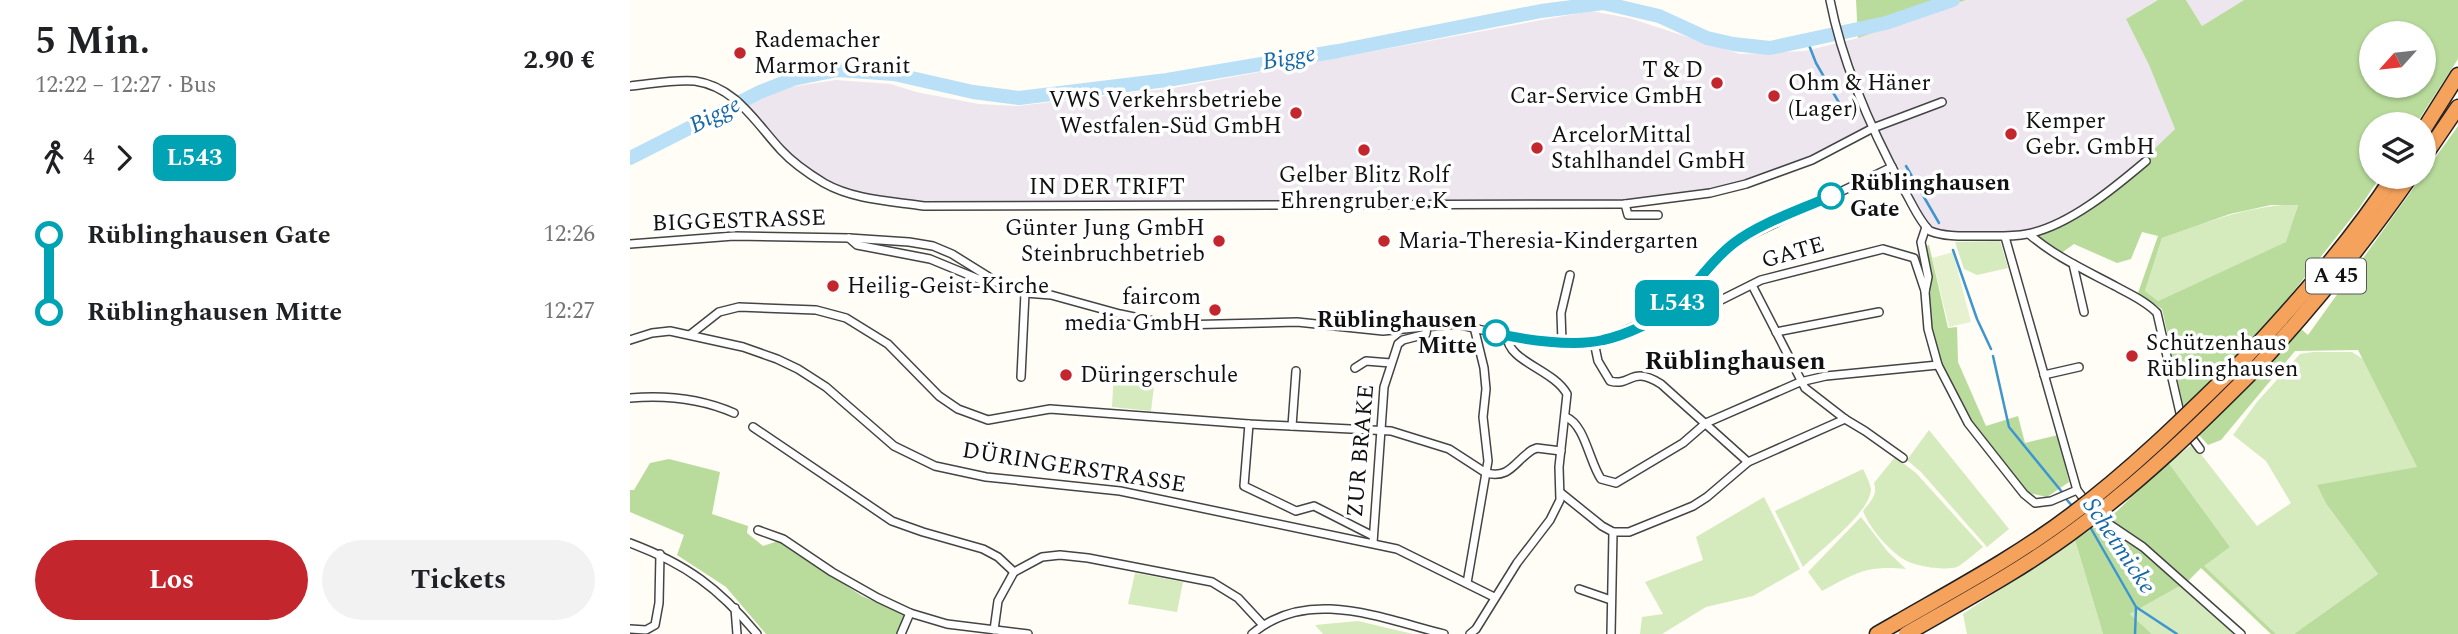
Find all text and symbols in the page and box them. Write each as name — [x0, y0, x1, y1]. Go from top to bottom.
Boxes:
text: 5 Min. — [35, 13, 150, 71]
north arrow — [2359, 21, 2436, 98]
map controls — [2359, 21, 2436, 189]
place label: Rademacher Marmor Granit — [754, 23, 910, 84]
water label: Bigge — [1259, 36, 1319, 80]
text: 2.90 € — [523, 40, 595, 80]
marker: Rademacher Marmor Granit — [732, 45, 748, 61]
place label: T & D Car-Service GmbH — [1510, 53, 1703, 114]
place label: Ohm & Häner (Lager) — [1788, 66, 1931, 127]
text: 12:22 – 12:27 · Bus — [35, 68, 217, 103]
marker: T & D Car-Service GmbH — [1709, 75, 1725, 91]
place label: VWS Verkehrsbetriebe Westfalen-Süd GmbH — [1049, 83, 1282, 144]
water label: Bigge — [683, 87, 747, 143]
marker: Ohm & Häner (Lager) — [1766, 88, 1782, 104]
place label: Kemper Gebr. GmbH — [2025, 104, 2155, 165]
marker: VWS Verkehrsbetriebe Westfalen-Süd GmbH — [1288, 105, 1304, 121]
button: layers — [2359, 112, 2436, 189]
place label: ArcelorMittal Stahlhandel GmbH — [1551, 118, 1746, 179]
marker: Kemper Gebr. GmbH — [2003, 126, 2019, 142]
icon: walk — [35, 139, 73, 177]
icon: forward — [105, 139, 143, 177]
text: 4 — [83, 140, 95, 175]
text: L543 — [167, 140, 222, 176]
marker: ArcelorMittal Stahlhandel GmbH — [1529, 140, 1545, 156]
marker: Gelber Blitz Rolf Ehrengruber e.K — [1356, 142, 1372, 158]
place label: Gelber Blitz Rolf Ehrengruber e.K — [1279, 158, 1451, 219]
place label: Rüblinghausen Gate — [1850, 166, 2010, 227]
street label: IN DER TRIFT — [1029, 170, 1185, 205]
marker: Rüblinghausen Gate — [1818, 183, 1844, 209]
street label: BIGGESTRASSE — [651, 200, 827, 242]
place label: Günter Jung GmbH Steinbruchbetrieb — [1005, 211, 1205, 272]
text: Rüblinghausen Gate — [87, 215, 331, 255]
text: 12:26 — [543, 217, 595, 252]
place label: Maria-Theresia-Kindergarten — [1398, 224, 1698, 259]
street label: GATE — [1757, 227, 1829, 279]
marker: Günter Jung GmbH Steinbruchbetrieb — [1211, 233, 1227, 249]
marker: Maria-Theresia-Kindergarten — [1376, 233, 1392, 249]
road number: A 45 — [2306, 258, 2366, 294]
place label: Heilig-Geist-Kirche — [847, 269, 1049, 304]
marker: Heilig-Geist-Kirche — [825, 278, 841, 294]
place label: faircom media GmbH — [1064, 280, 1201, 341]
line badge: L543 — [1628, 280, 1726, 326]
text: L543 — [1649, 285, 1705, 321]
text: Rüblinghausen Mitte — [87, 292, 342, 332]
text: 12:27 — [543, 294, 595, 329]
marker: faircom media GmbH — [1207, 302, 1223, 318]
place label: Rüblinghausen Mitte — [1317, 303, 1477, 364]
marker: Rüblinghausen Mitte — [1483, 320, 1509, 346]
place label: Schützenhaus Rüblinghausen — [2146, 326, 2298, 387]
district label: Rüblinghausen — [1644, 341, 1826, 381]
marker: Schützenhaus Rüblinghausen — [2124, 348, 2140, 364]
place label: Düringerschule — [1080, 358, 1238, 393]
marker: Düringerschule — [1058, 367, 1074, 383]
street label: ZUR BRAKE — [1338, 383, 1384, 519]
street label: DÜRINGERSTRASSE — [960, 433, 1188, 503]
water label: Schetmicke — [2073, 490, 2165, 602]
button: Los — [35, 540, 308, 620]
button: Tickets — [322, 540, 595, 620]

